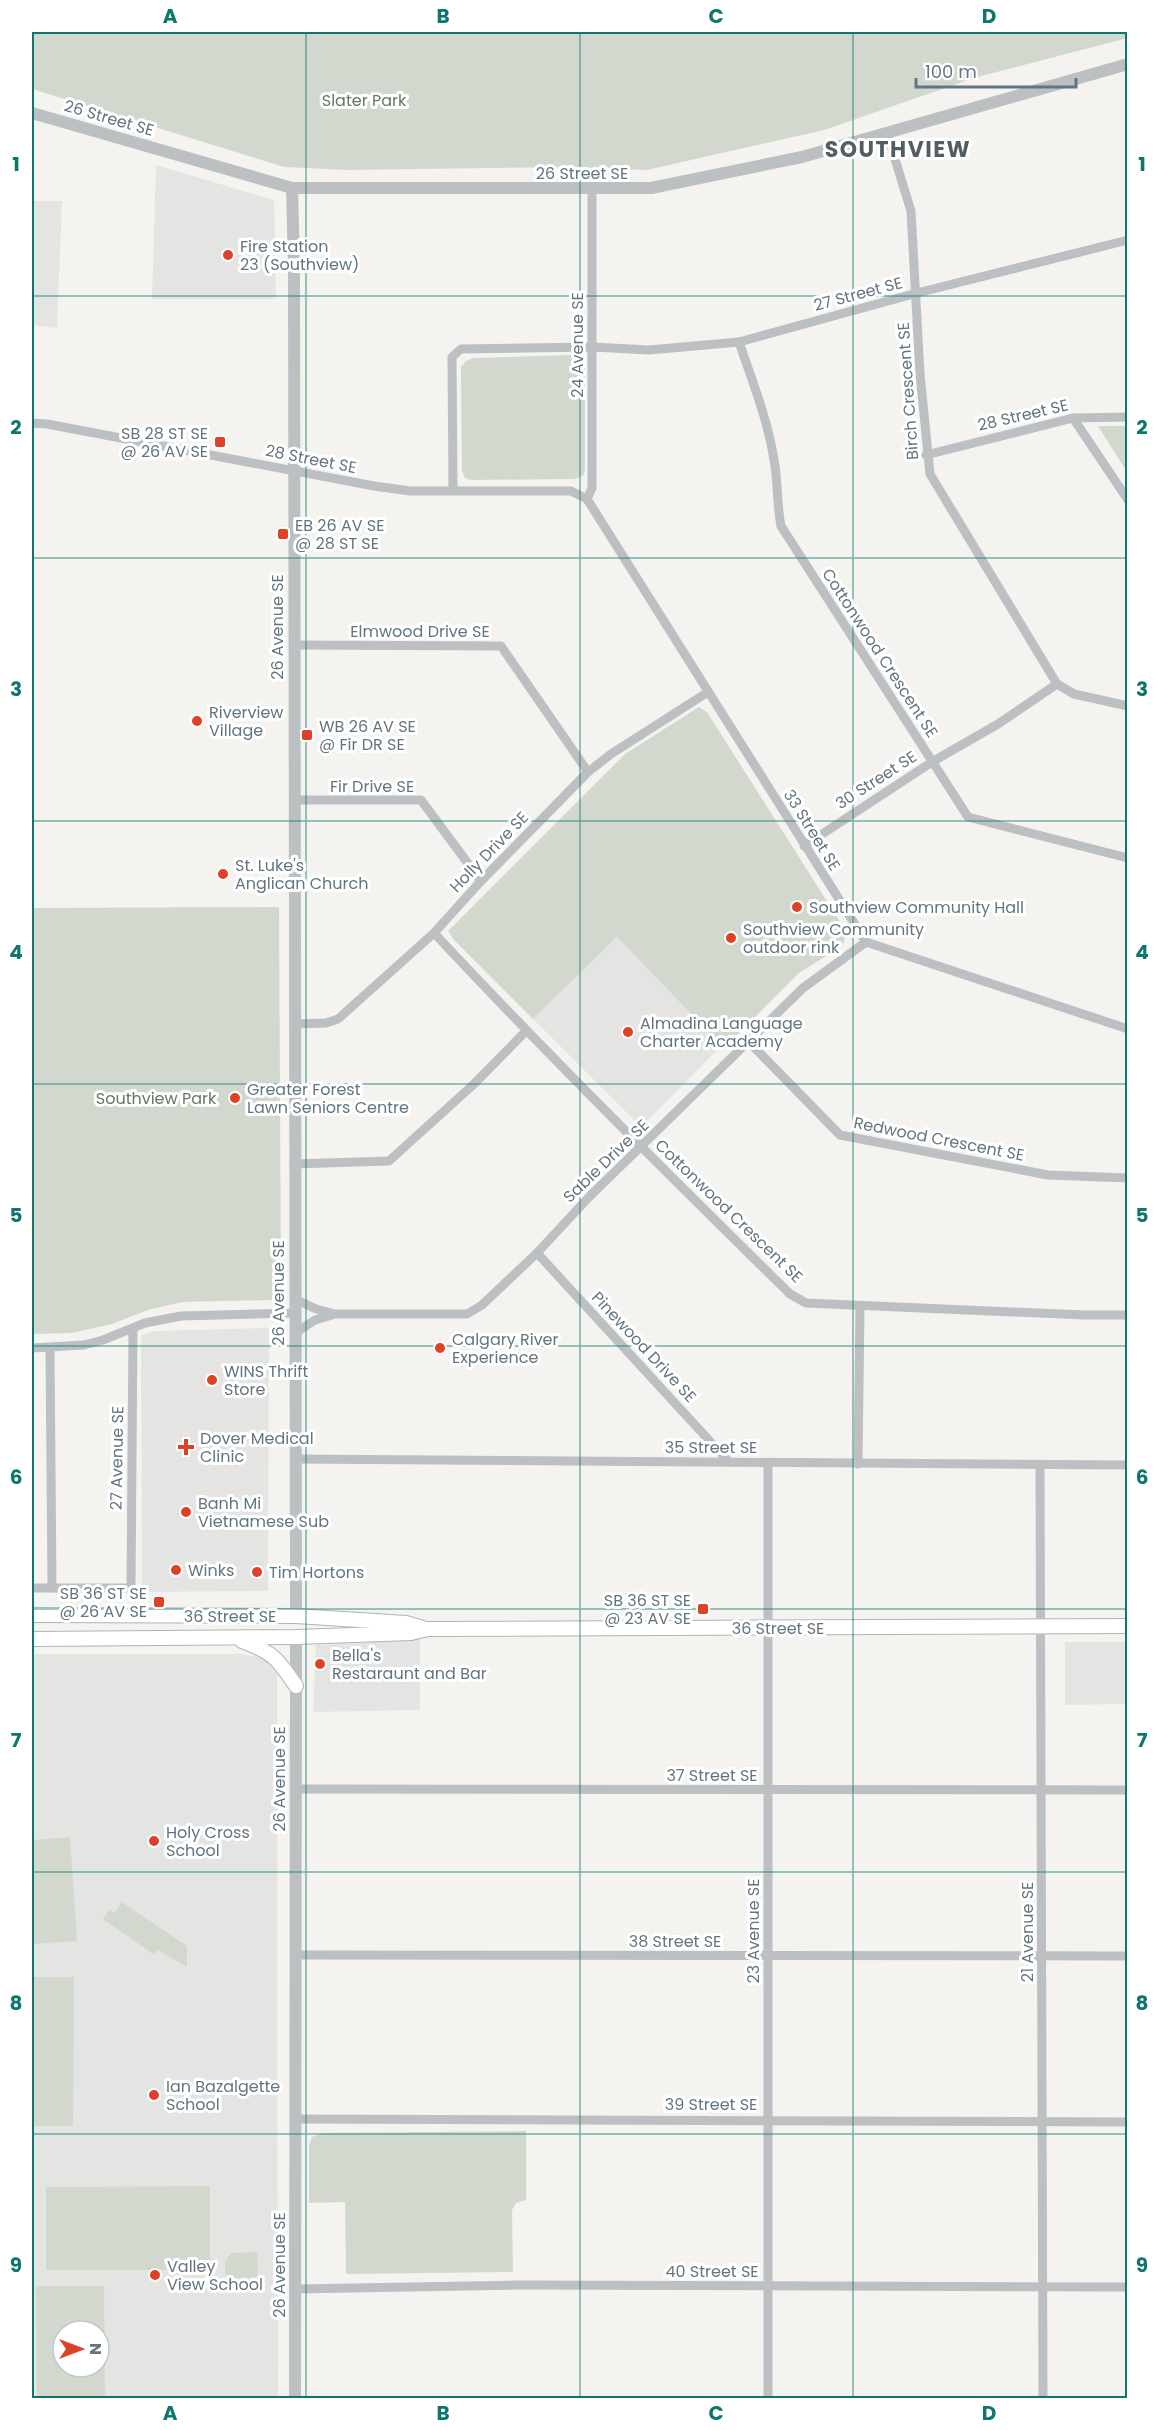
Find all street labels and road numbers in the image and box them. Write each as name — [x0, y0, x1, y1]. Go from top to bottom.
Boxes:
street label: 26 Street SE — [61, 94, 157, 142]
street label: 26 Street SE — [536, 162, 628, 185]
street label: 27 Street SE — [811, 271, 905, 317]
street label: 24 Avenue SE — [566, 292, 589, 398]
street label: Birch Crescent SE — [892, 321, 924, 461]
street label: 28 Street SE — [975, 393, 1071, 437]
street label: 28 Street SE — [264, 439, 358, 479]
street label: Cottonwood Crescent SE — [817, 564, 943, 742]
street label: 26 Avenue SE — [266, 574, 289, 680]
street label: Elmwood Drive SE — [350, 620, 490, 643]
street label: 30 Street SE — [831, 745, 921, 815]
street label: Fir Drive SE — [330, 775, 414, 798]
street label: 33 Street SE — [778, 785, 846, 875]
street label: Holly Drive SE — [444, 806, 534, 898]
street label: Redwood Crescent SE — [852, 1111, 1026, 1167]
street label: Sable Drive SE — [558, 1114, 654, 1208]
street label: Cottonwood Crescent SE — [650, 1134, 808, 1288]
street label: 26 Avenue SE — [267, 1240, 290, 1346]
street label: Pinewood Drive SE — [586, 1286, 702, 1408]
street label: 27 Avenue SE — [105, 1406, 129, 1510]
street label: 35 Street SE — [665, 1436, 757, 1459]
street label: 36 Street SE — [184, 1605, 276, 1628]
street label: 36 Street SE — [732, 1617, 824, 1640]
street label: 26 Avenue SE — [268, 1726, 291, 1832]
street label: 37 Street SE — [666, 1764, 758, 1787]
street label: 23 Avenue SE — [742, 1879, 765, 1983]
street label: 21 Avenue SE — [1016, 1882, 1039, 1982]
street label: 38 Street SE — [629, 1930, 721, 1953]
street label: 39 Street SE — [665, 2093, 757, 2116]
street label: 26 Avenue SE — [268, 2212, 291, 2318]
street label: 40 Street SE — [665, 2260, 759, 2283]

